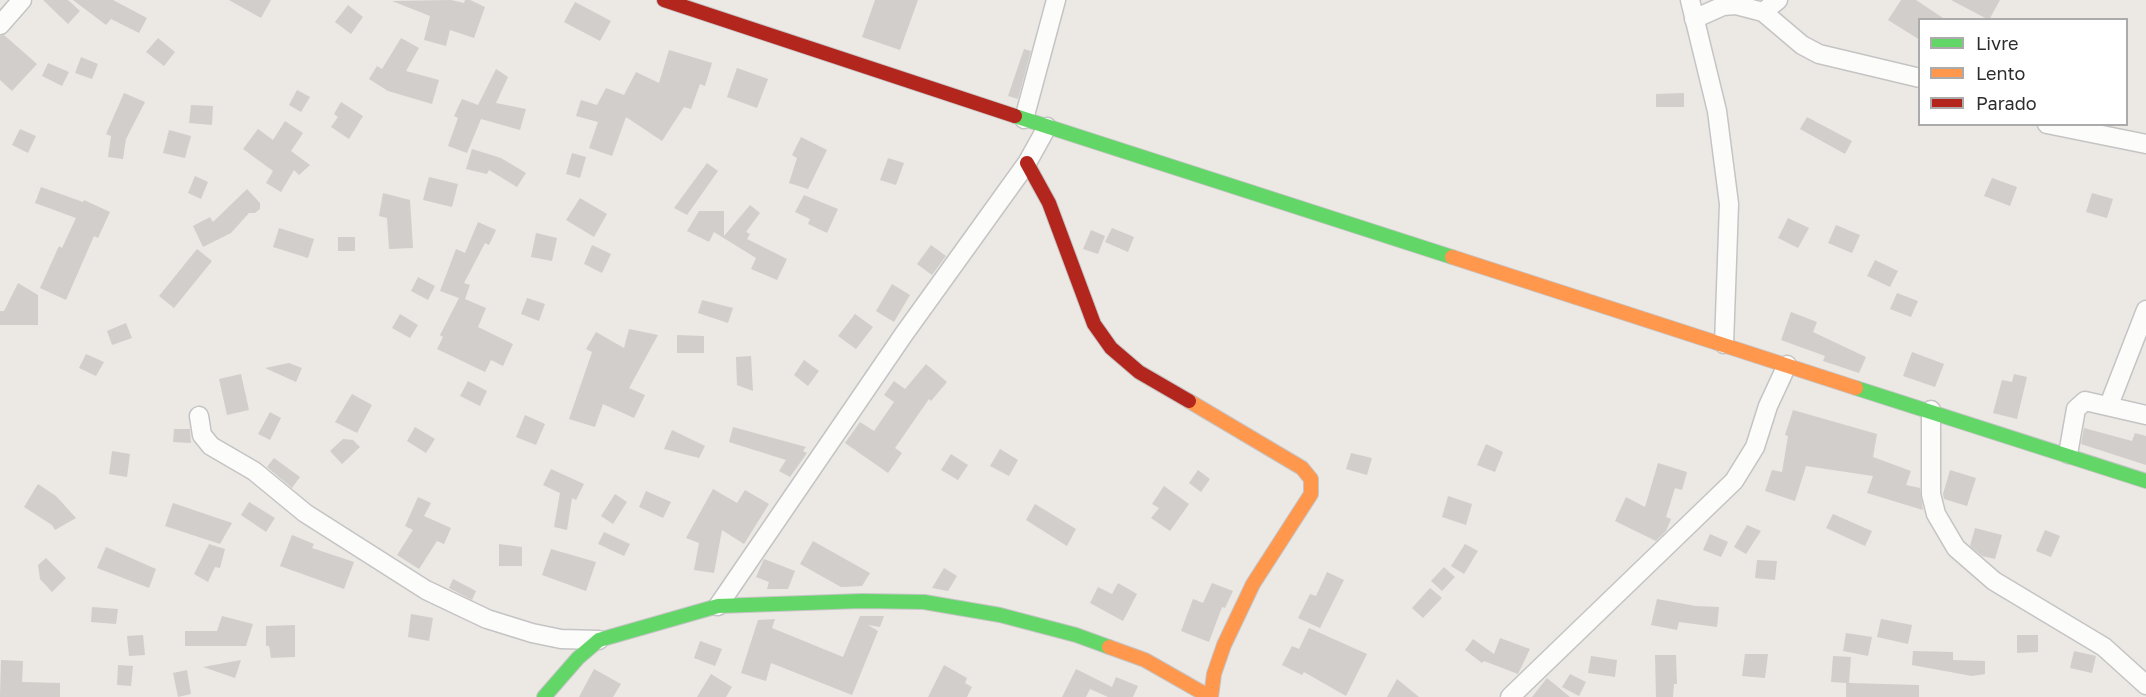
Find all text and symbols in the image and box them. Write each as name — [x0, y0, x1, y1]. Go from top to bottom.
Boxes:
legend — [1918, 18, 2128, 126]
text: Livre — [1976, 32, 2018, 54]
text: Lento — [1976, 62, 2025, 84]
text: Parado — [1976, 92, 2037, 114]

